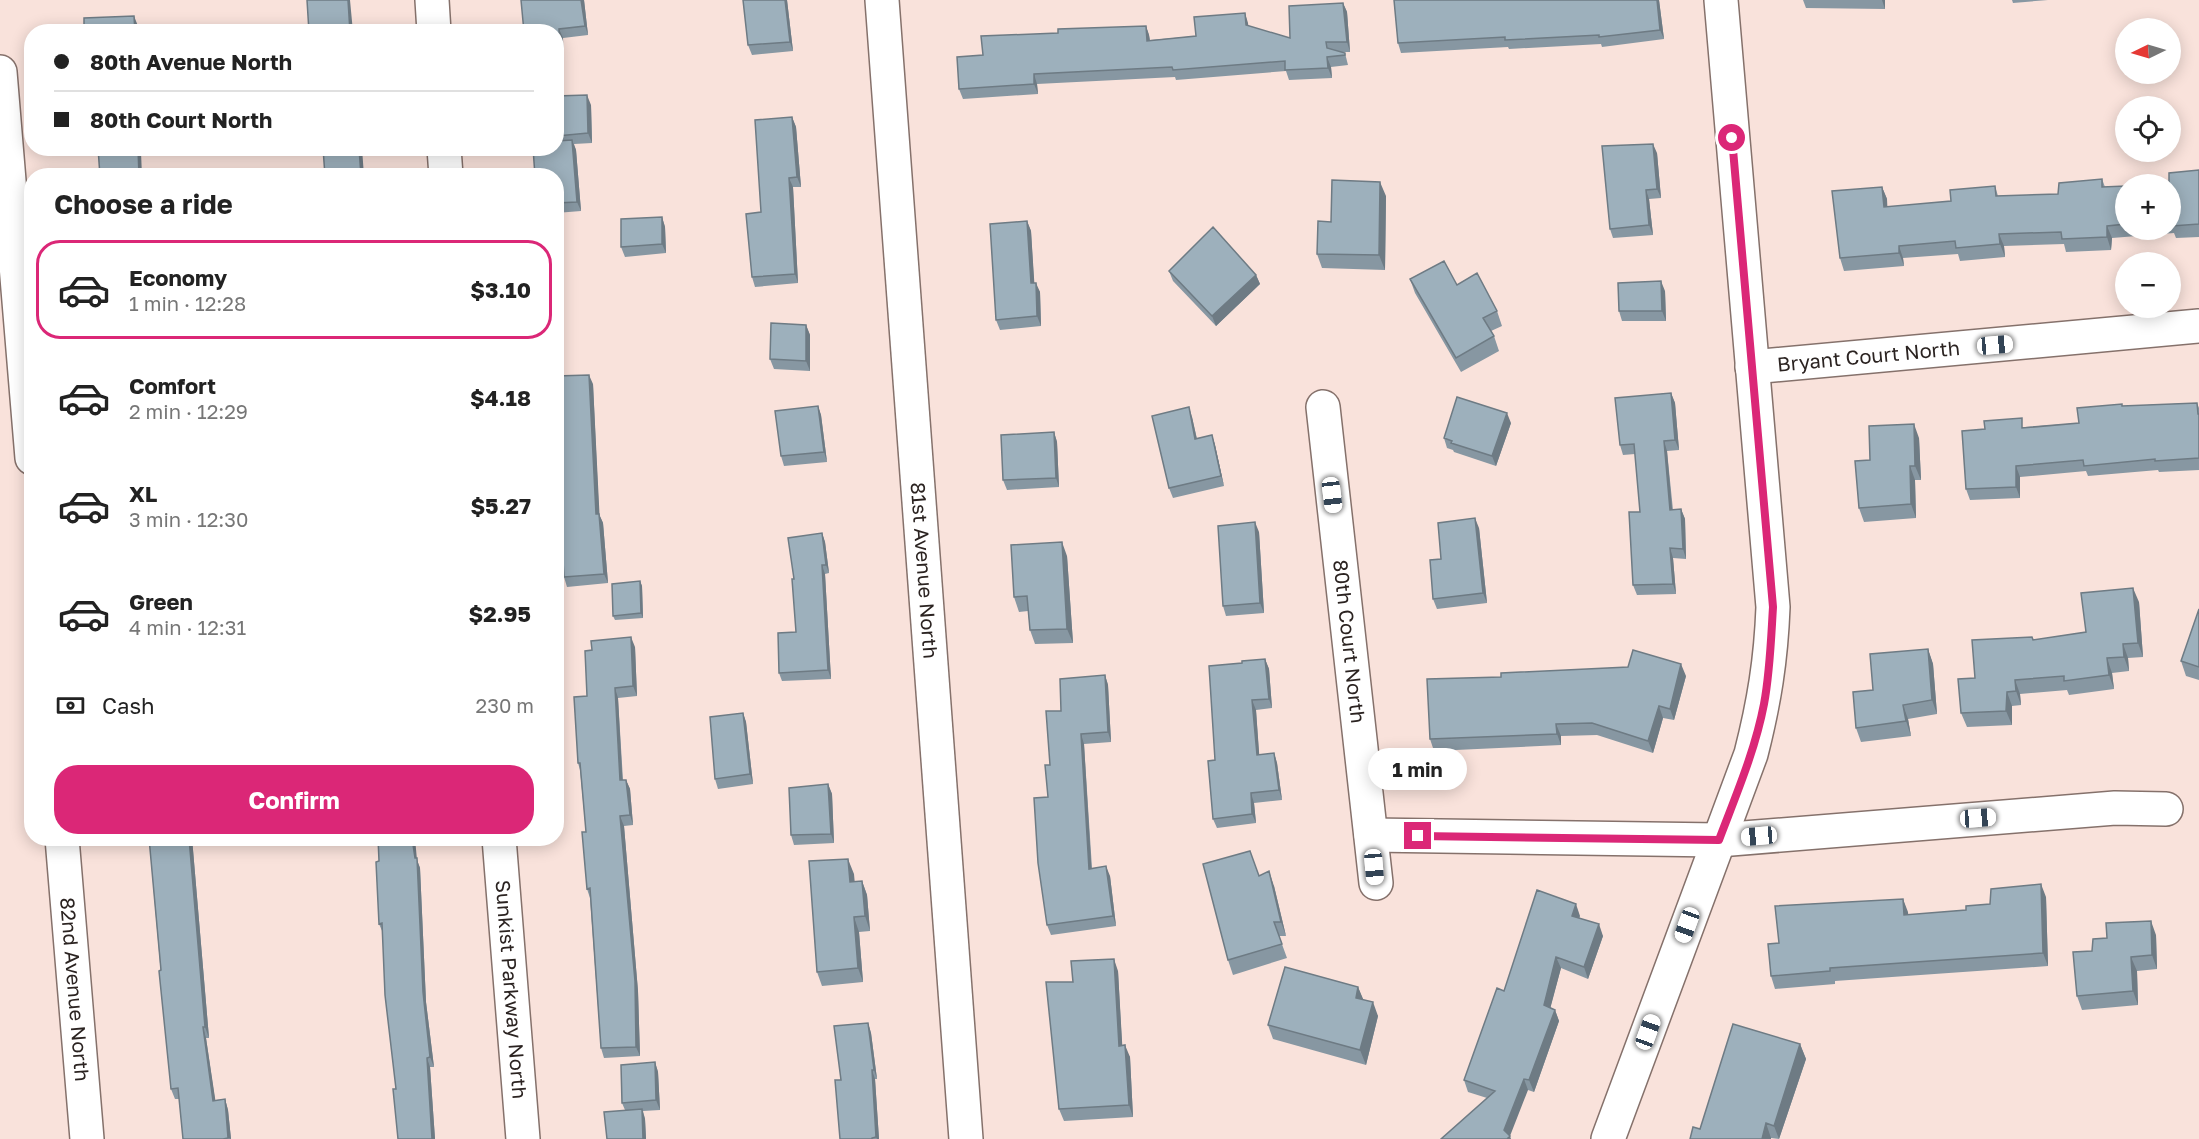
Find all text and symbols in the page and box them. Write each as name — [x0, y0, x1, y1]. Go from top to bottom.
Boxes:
north arrow — [2115, 18, 2181, 84]
map controls — [2115, 18, 2181, 318]
text: 80th Avenue North — [90, 48, 292, 75]
button: locate — [2115, 96, 2181, 162]
text: 80th Court North — [90, 106, 272, 133]
route start — [1718, 124, 1745, 151]
button: + — [2115, 174, 2181, 240]
text: Choose a ride — [54, 188, 233, 220]
button: − — [2115, 252, 2181, 318]
icon: car — [57, 263, 111, 317]
text: Economy — [129, 264, 227, 291]
text: $3.10 — [470, 276, 531, 303]
text: 1 min · 12:28 — [129, 291, 246, 315]
car — [1976, 334, 2014, 356]
street label: Bryant Court North — [1776, 335, 1961, 376]
icon: car — [57, 371, 111, 425]
text: Comfort — [129, 372, 216, 399]
text: $4.18 — [470, 384, 531, 411]
text: 2 min · 12:29 — [129, 399, 248, 423]
car — [1321, 476, 1343, 514]
icon: car — [57, 479, 111, 533]
text: XL — [129, 480, 157, 507]
street label: 81st Avenue North — [907, 481, 944, 659]
text: $5.27 — [470, 492, 531, 519]
text: 3 min · 12:30 — [129, 507, 248, 531]
street label: 80th Court North — [1329, 558, 1371, 725]
icon: car — [57, 587, 111, 641]
text: Green — [129, 588, 193, 615]
text: $2.95 — [468, 600, 531, 627]
text: 4 min · 12:31 — [129, 615, 246, 639]
icon: cash — [54, 689, 87, 722]
text: Cash — [102, 692, 155, 719]
text: 230 m — [476, 693, 534, 717]
callout: 1 min — [1368, 749, 1468, 791]
text: 1 min — [1392, 757, 1443, 781]
button: Confirm — [54, 765, 534, 834]
car — [1959, 808, 1997, 828]
route end — [1404, 822, 1431, 849]
car — [1740, 825, 1778, 847]
car — [1363, 848, 1385, 886]
street label: Sunkist Parkway North — [491, 879, 533, 1100]
street label: 82nd Avenue North — [56, 896, 95, 1082]
car — [1672, 905, 1702, 945]
car — [1633, 1012, 1663, 1052]

